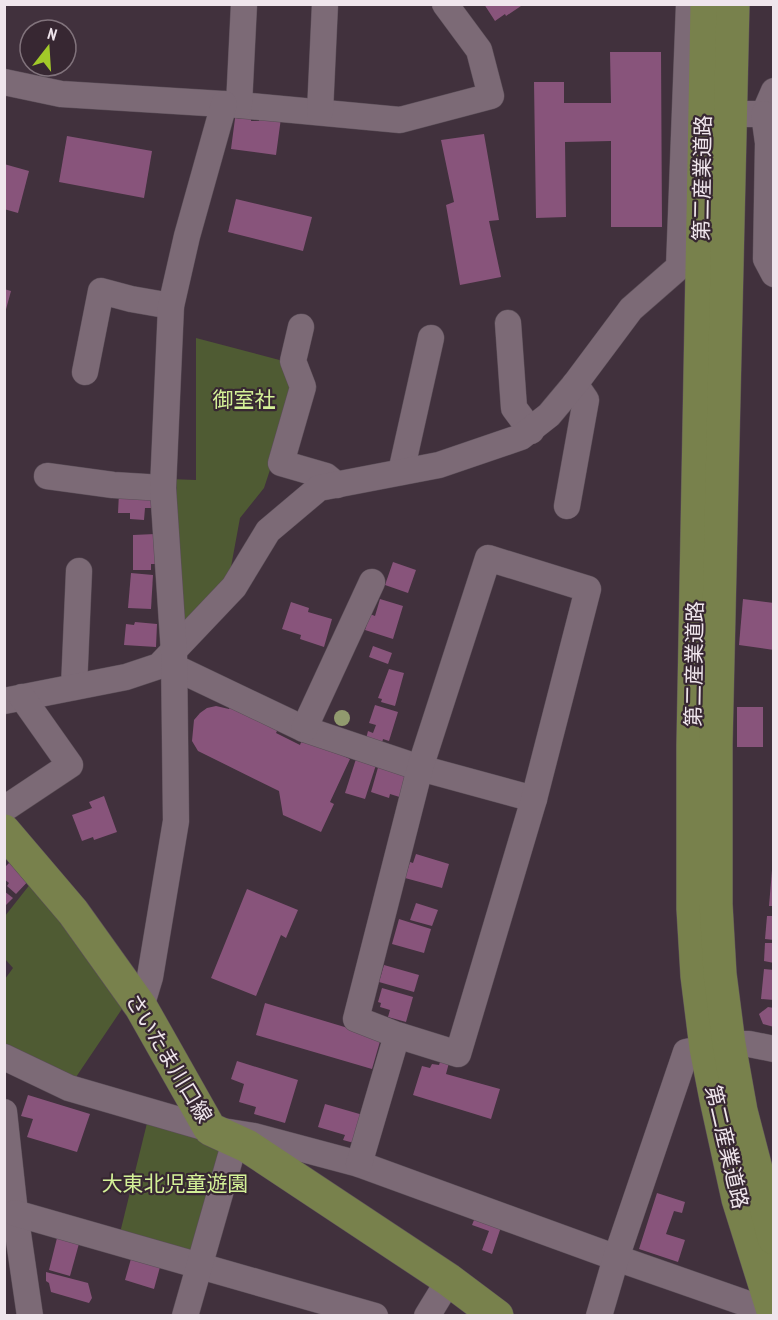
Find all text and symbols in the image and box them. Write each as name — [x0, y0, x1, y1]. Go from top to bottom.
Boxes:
north arrow — [18, 18, 78, 78]
text: N — [45, 23, 59, 44]
street label: 第二産業道路 — [687, 115, 717, 241]
park label: 御室社 — [213, 386, 276, 413]
street label: 第二産業道路 — [679, 601, 709, 727]
street label: さいたま川口線 — [120, 988, 218, 1128]
street label: 第二産業道路 — [700, 1083, 754, 1211]
park label: 大東北児童遊園 — [102, 1170, 249, 1197]

